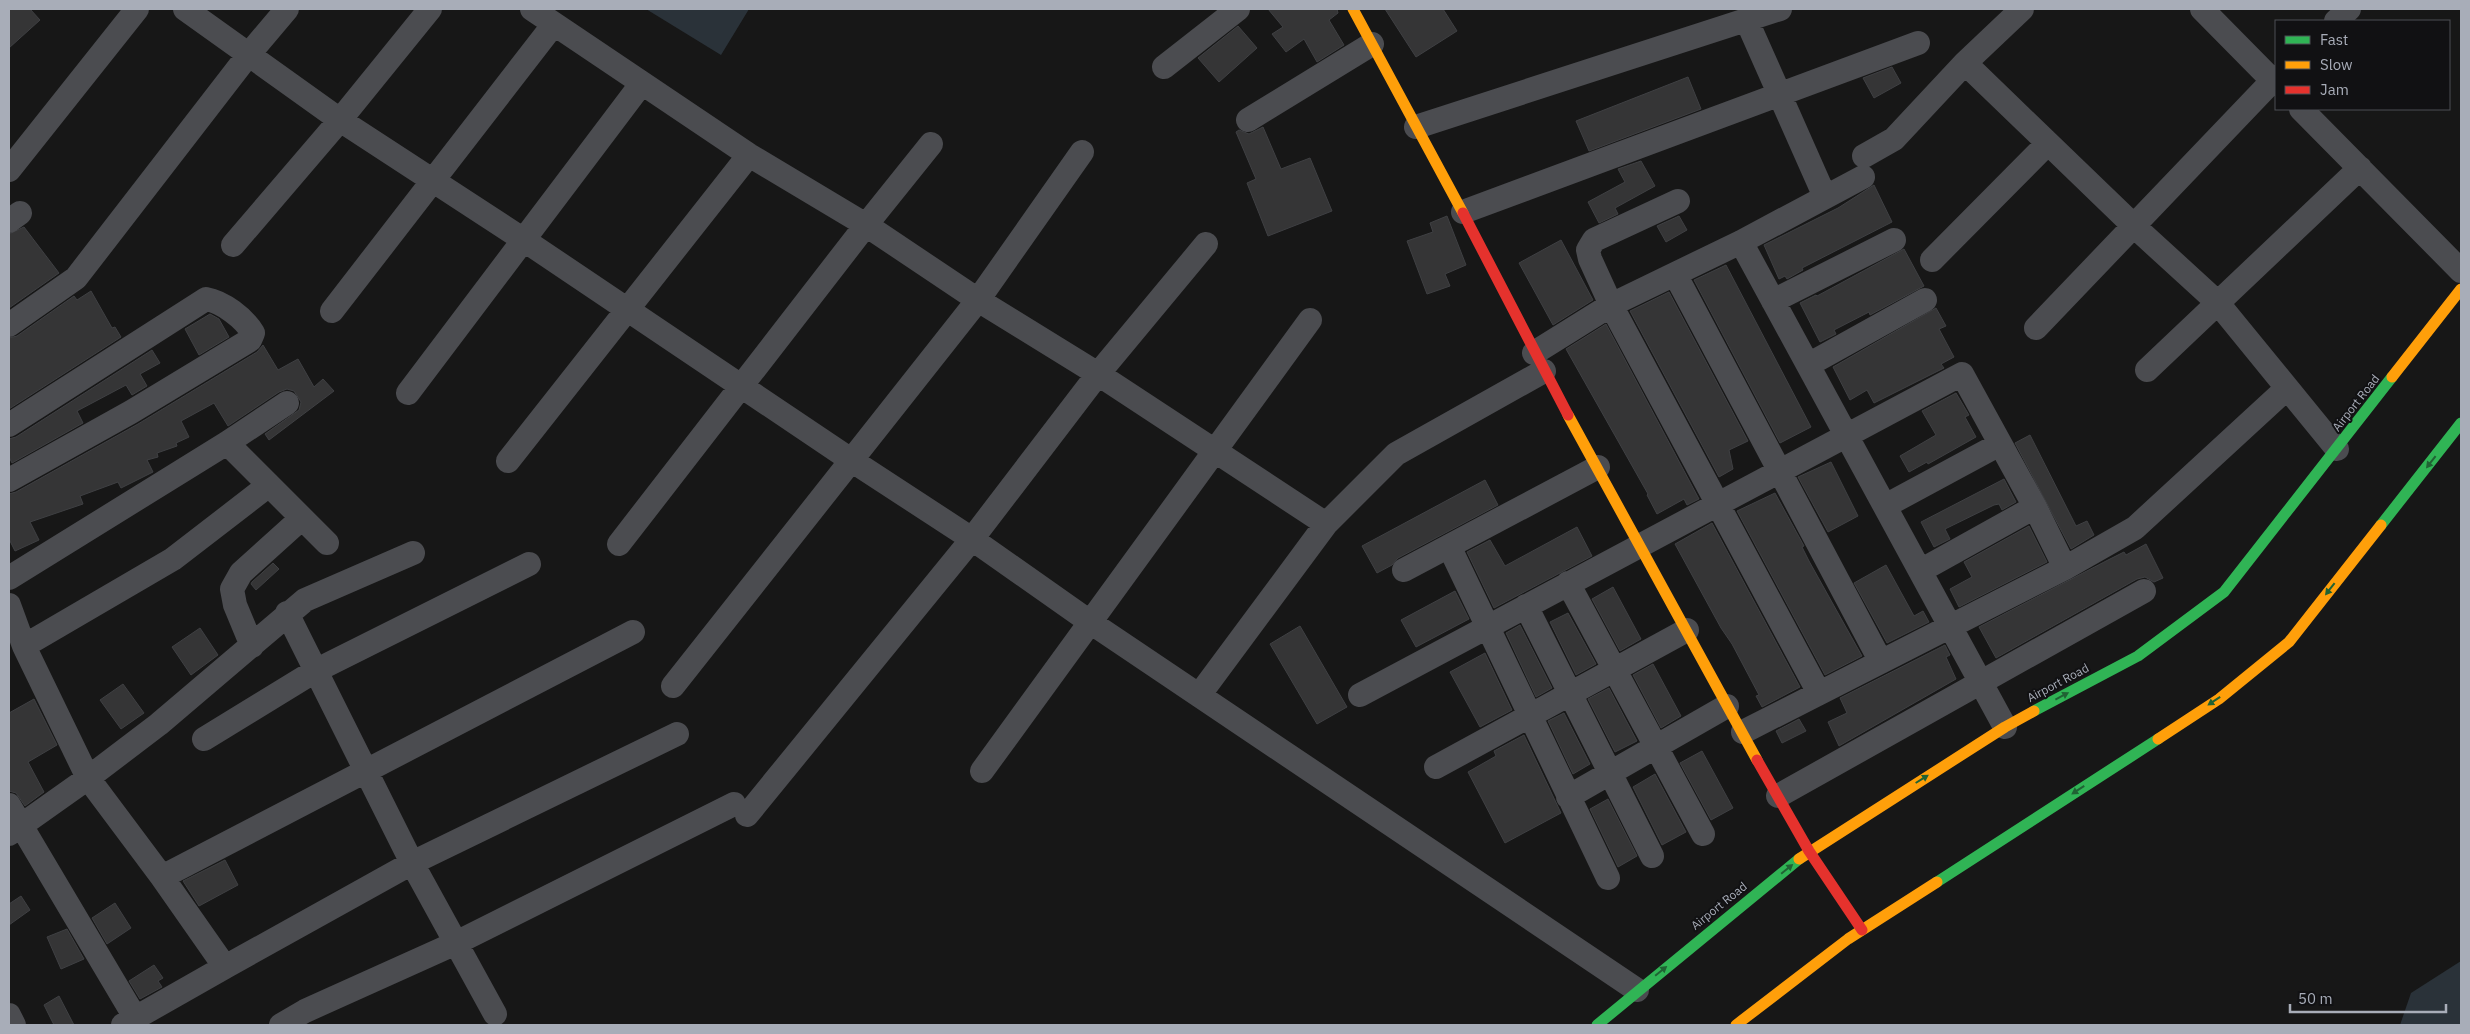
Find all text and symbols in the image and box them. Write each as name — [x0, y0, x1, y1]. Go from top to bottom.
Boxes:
legend — [2275, 20, 2450, 110]
text: Fast — [2320, 30, 2348, 49]
text: Slow — [2320, 55, 2353, 74]
text: Jam — [2320, 80, 2349, 99]
street label: Airport Road — [2329, 371, 2382, 434]
one-way arrow — [2426, 455, 2436, 468]
one-way arrow — [2325, 582, 2336, 595]
street label: Airport Road — [2024, 660, 2091, 705]
one-way arrow — [2055, 692, 2069, 701]
one-way arrow — [2208, 696, 2221, 706]
one-way arrow — [1916, 775, 1929, 784]
one-way arrow — [2072, 785, 2085, 795]
one-way arrow — [1780, 863, 1793, 874]
street label: Airport Road — [1688, 878, 1750, 933]
one-way arrow — [1654, 965, 1667, 976]
scale bar — [2290, 982, 2446, 1014]
text: 50 m — [2298, 989, 2333, 1008]

